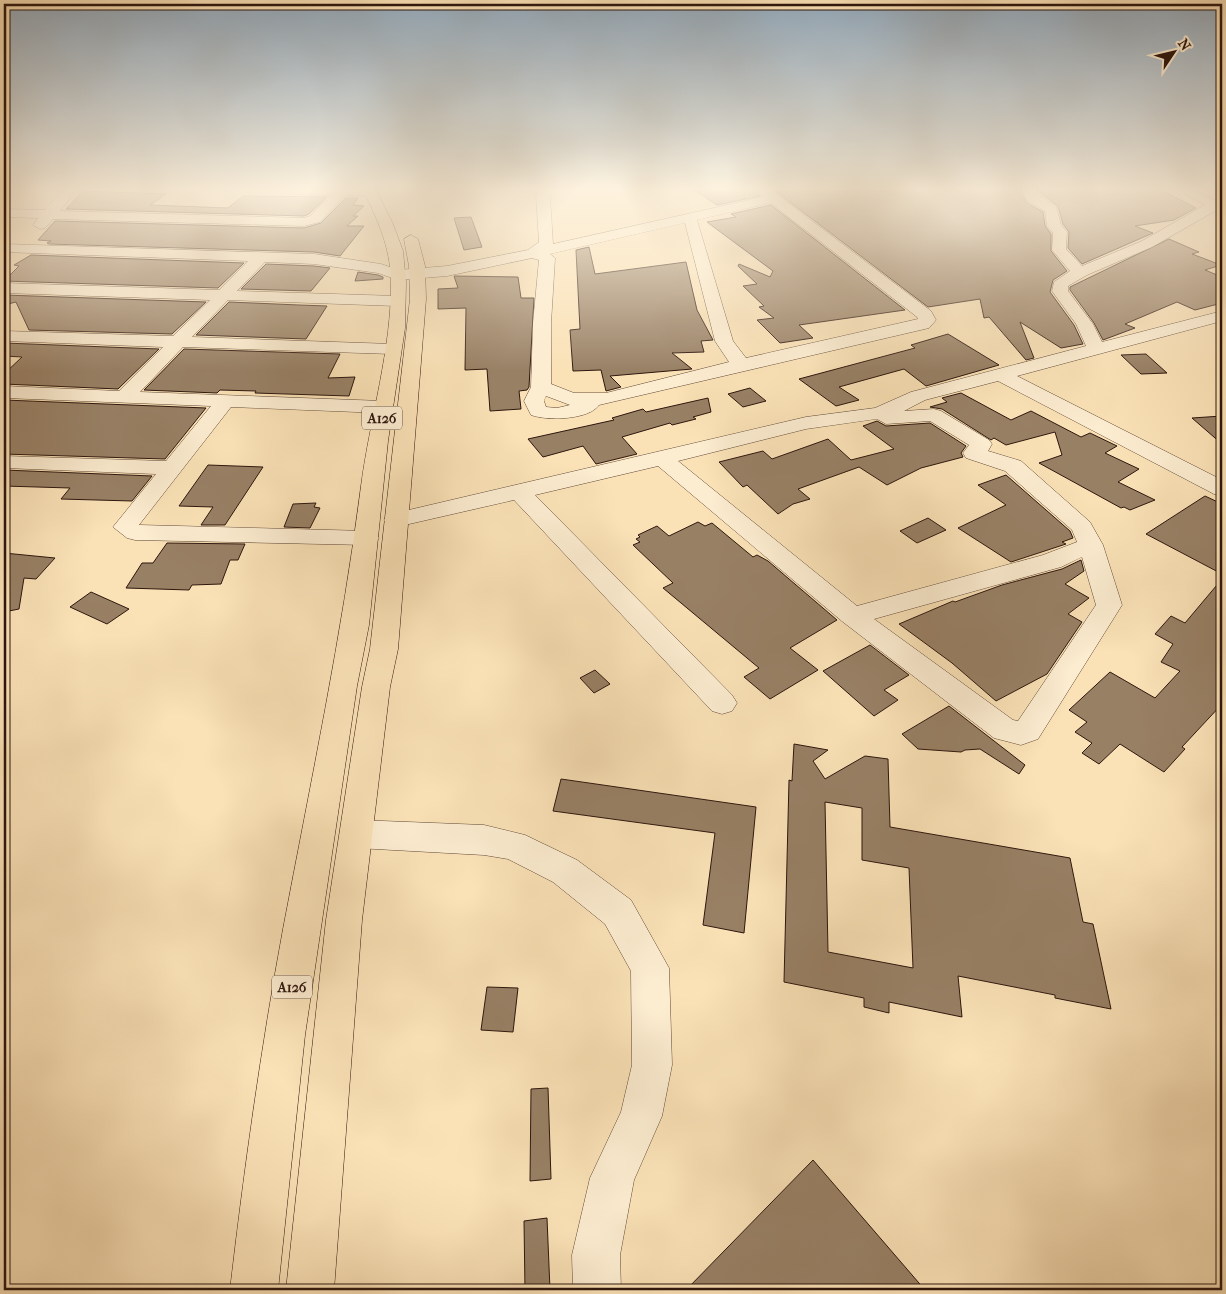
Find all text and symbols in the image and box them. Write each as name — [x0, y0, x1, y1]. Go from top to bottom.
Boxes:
north arrow — [1148, 28, 1198, 78]
text: N — [1174, 36, 1194, 54]
road number: A126 — [362, 406, 402, 429]
road number: A126 — [272, 976, 312, 999]

